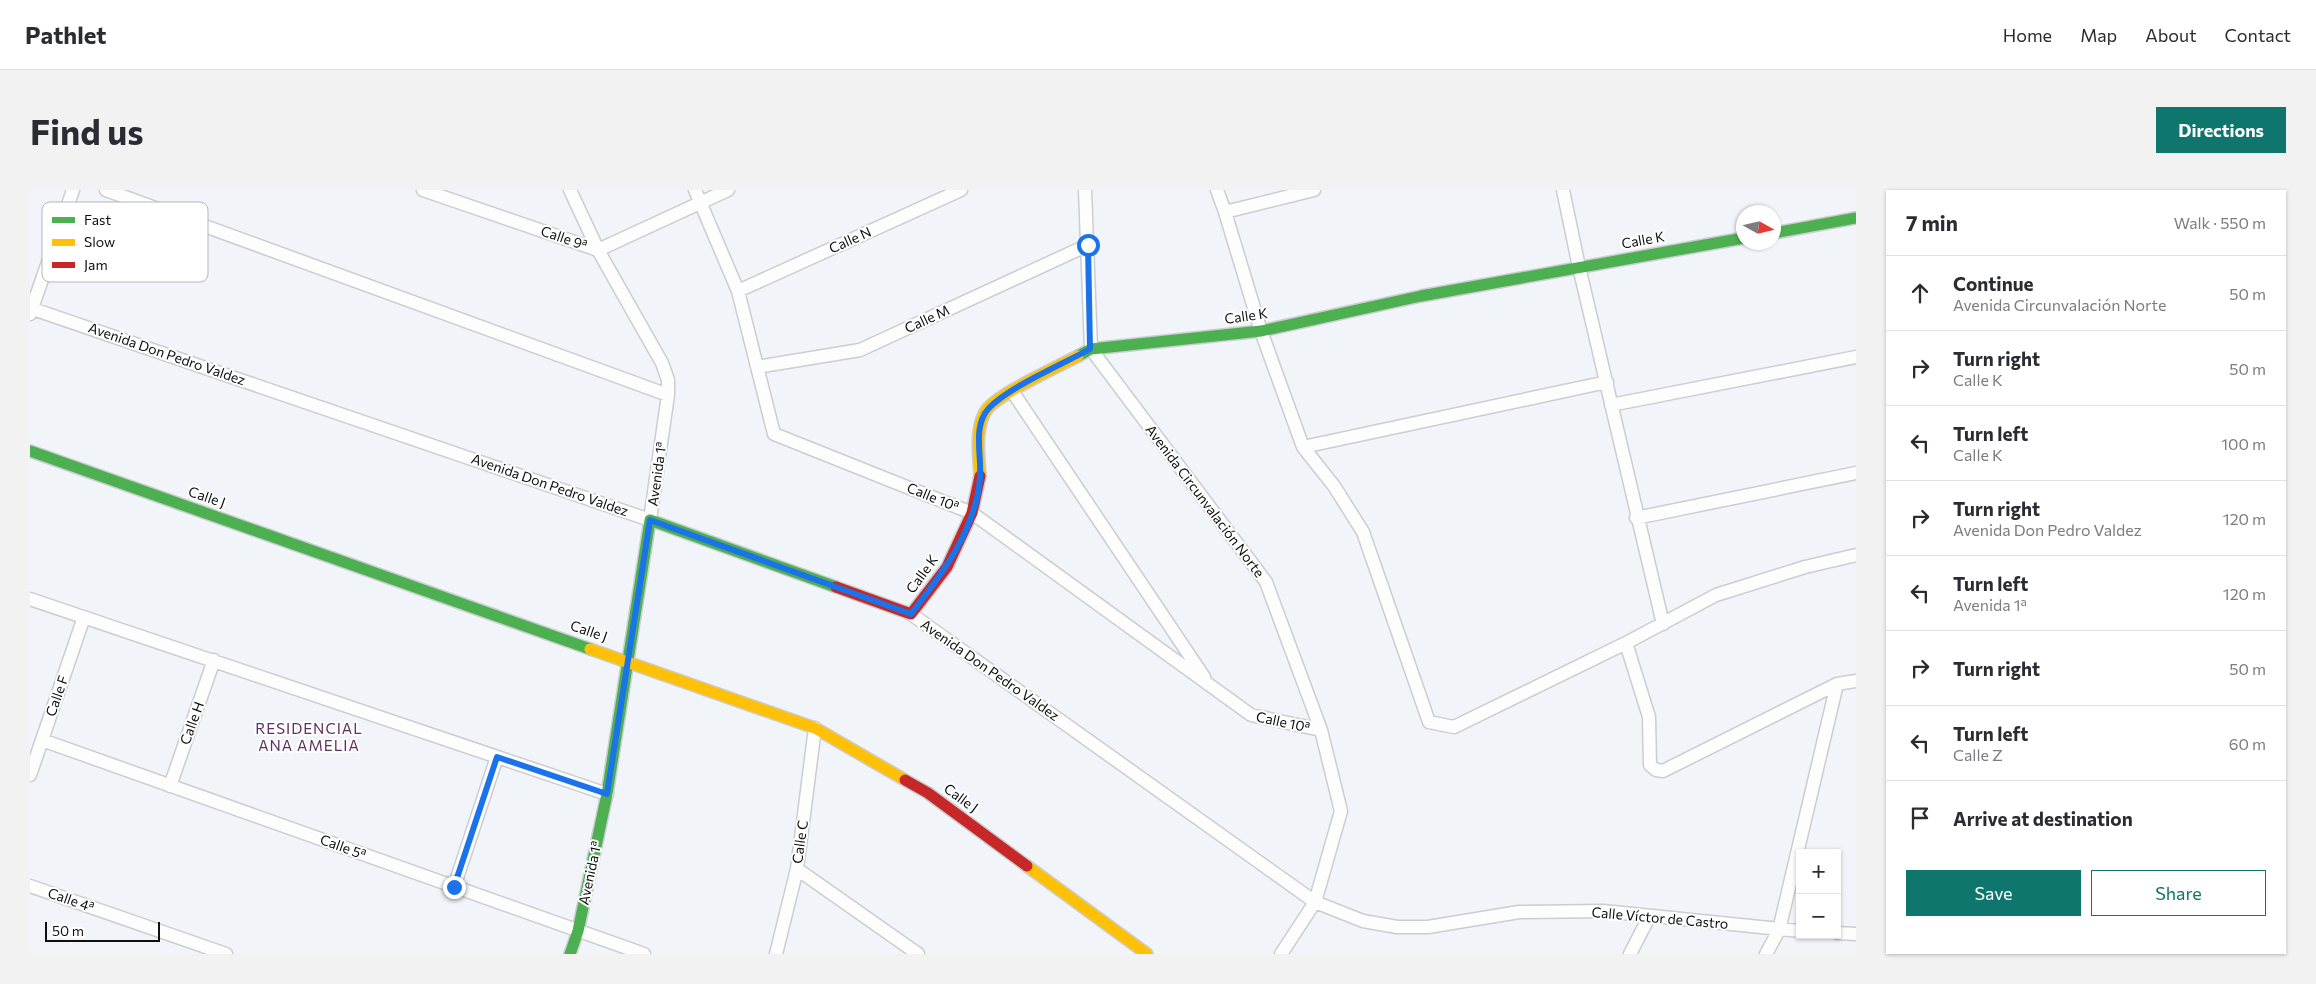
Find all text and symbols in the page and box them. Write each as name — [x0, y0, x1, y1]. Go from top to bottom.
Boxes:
text: Pathlet — [25, 20, 106, 49]
text: Home — [2003, 24, 2052, 46]
text: Map — [2080, 24, 2117, 46]
text: About — [2145, 24, 2197, 46]
text: Contact — [2225, 24, 2291, 46]
button: Directions — [2156, 107, 2286, 153]
text: Find us — [30, 109, 144, 152]
legend — [42, 202, 208, 282]
north arrow — [1736, 205, 1781, 250]
text: 7 min — [1906, 210, 1958, 235]
text: Fast — [84, 211, 111, 228]
text: Walk · 550 m — [2174, 213, 2266, 232]
street label: Calle 9ª — [539, 222, 590, 253]
street label: Calle N — [826, 223, 874, 256]
street label: Calle K — [1620, 227, 1666, 252]
text: Slow — [84, 233, 115, 250]
route start — [1077, 234, 1100, 257]
text: Jam — [84, 256, 108, 273]
text: Continue — [1953, 272, 2033, 295]
icon: ahead — [1906, 279, 1934, 307]
text: 50 m — [2229, 284, 2266, 303]
text: Avenida Circunvalación Norte — [1953, 295, 2166, 314]
street label: Calle M — [902, 301, 952, 336]
street label: Calle K — [1223, 304, 1269, 327]
street label: Avenida Don Pedro Valdez — [86, 319, 248, 388]
text: Turn right — [1953, 347, 2040, 370]
icon: right — [1906, 354, 1934, 382]
text: 50 m — [2229, 359, 2266, 378]
text: Calle K — [1953, 370, 2003, 389]
street label: Avenida Circunvalación Norte — [1142, 421, 1268, 580]
text: Turn left — [1953, 422, 2028, 445]
icon: left — [1906, 429, 1934, 457]
text: 100 m — [2221, 434, 2266, 453]
street label: Avenida 1ª — [644, 441, 669, 507]
text: Calle K — [1953, 445, 2003, 464]
street label: Avenida Don Pedro Valdez — [469, 450, 631, 519]
street label: Calle 10ª — [905, 478, 962, 515]
street label: Calle J — [186, 482, 228, 511]
text: Turn right — [1953, 497, 2040, 520]
icon: right — [1906, 504, 1934, 532]
text: 120 m — [2223, 509, 2266, 528]
text: Avenida Don Pedro Valdez — [1953, 520, 2142, 539]
street label: Calle K — [902, 551, 941, 596]
text: Turn left — [1953, 572, 2028, 595]
icon: left — [1906, 579, 1934, 607]
text: 120 m — [2223, 584, 2266, 603]
text: Avenida 1ª — [1953, 595, 2027, 614]
street label: Avenida Don Pedro Valdez — [918, 615, 1063, 724]
street label: Calle J — [568, 616, 610, 645]
icon: right — [1906, 654, 1934, 682]
text: Turn right — [1953, 657, 2040, 680]
text: 50 m — [2229, 659, 2266, 678]
street label: Calle F — [42, 673, 71, 719]
street label: Calle H — [176, 699, 207, 747]
street label: Calle 10ª — [1255, 708, 1312, 736]
district label: RESIDENCIAL ANA AMELIA — [255, 719, 363, 754]
text: Turn left — [1953, 722, 2028, 745]
icon: left — [1906, 729, 1934, 757]
text: 60 m — [2229, 734, 2266, 753]
text: Calle Z — [1953, 745, 2003, 764]
street label: Calle J — [941, 780, 982, 816]
icon: arrive — [1906, 804, 1934, 832]
text: Arrive at destination — [1953, 807, 2133, 830]
street label: Calle C — [788, 819, 811, 865]
street label: Calle 5ª — [318, 830, 368, 863]
street label: Avenida 1ª — [574, 839, 605, 906]
map controls — [1796, 849, 1841, 939]
button: + — [1796, 849, 1841, 894]
button: Save — [1906, 870, 2081, 916]
button: Share — [2091, 870, 2266, 916]
route end — [443, 876, 466, 899]
street label: Calle 4ª — [46, 884, 97, 915]
button: − — [1796, 894, 1841, 939]
street label: Calle Víctor de Castro — [1591, 903, 1729, 932]
scale bar — [45, 919, 160, 942]
text: 50 m — [52, 922, 84, 939]

